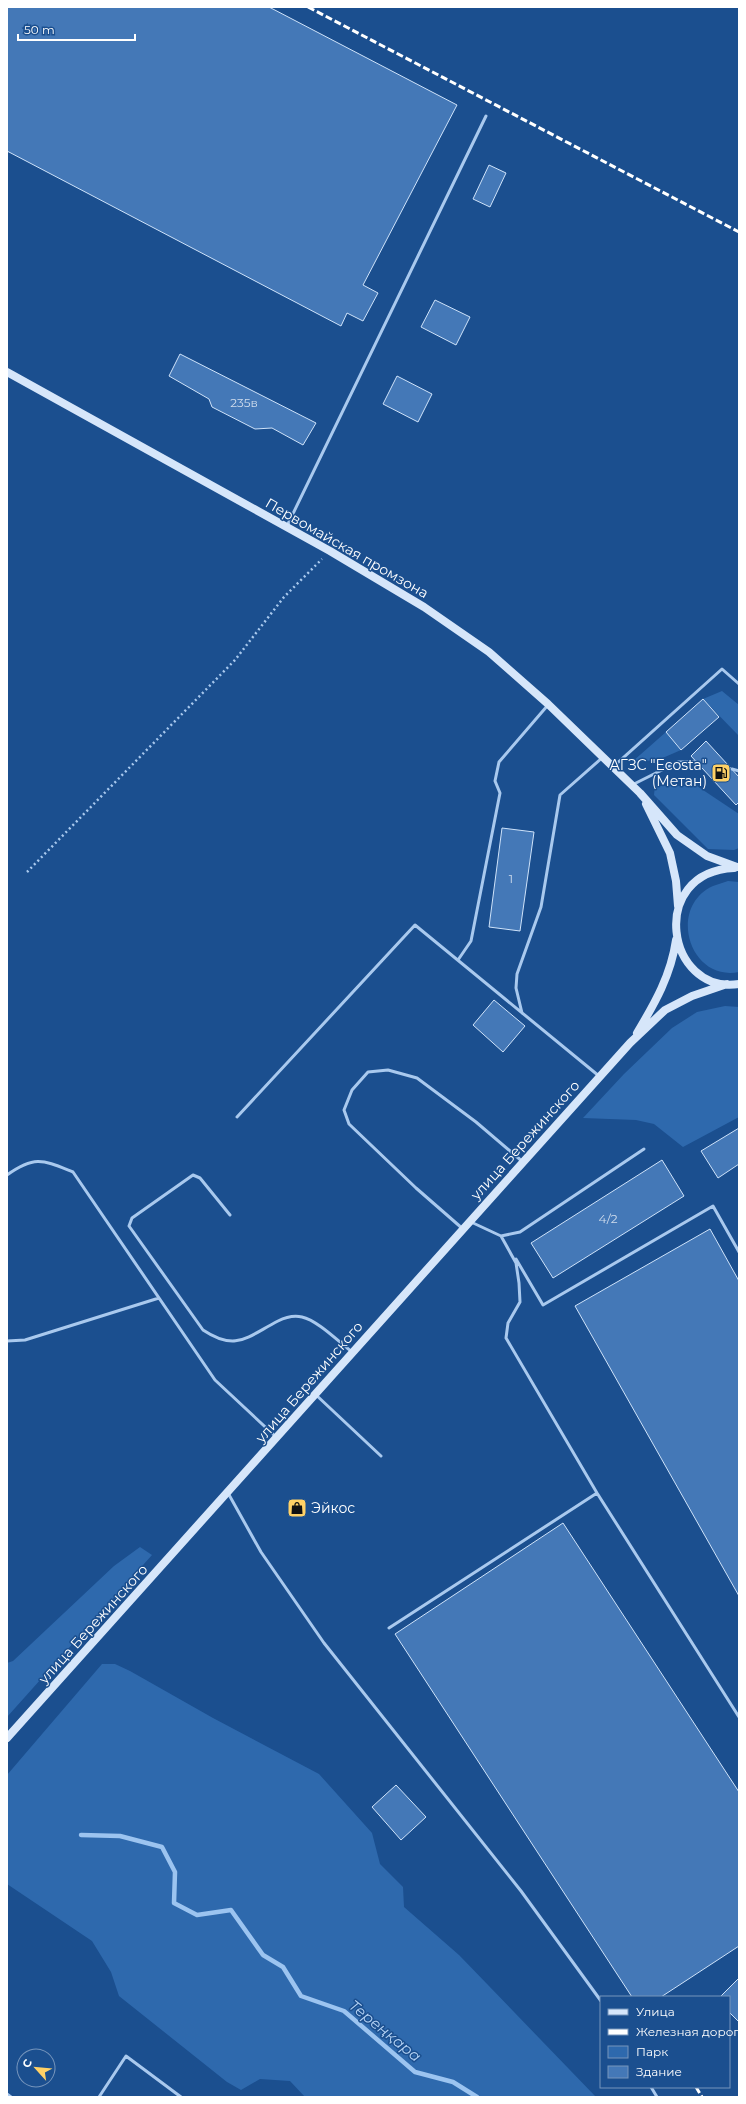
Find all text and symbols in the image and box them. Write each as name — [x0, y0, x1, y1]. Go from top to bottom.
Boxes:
scale bar — [18, 16, 135, 42]
text: 50 m — [24, 22, 55, 37]
house number: 235в — [230, 395, 258, 410]
street label: Первомайская промзона — [262, 494, 432, 602]
place label: АГЗС "Ecosta" (Метан) — [609, 756, 707, 790]
fuel station icon: АГЗС "Ecosta" (Метан) — [710, 762, 732, 784]
house number: 1 — [509, 871, 513, 886]
street label: улица Бережинского — [466, 1076, 584, 1204]
house number: 4/2 — [598, 1211, 618, 1226]
street label: улица Бережинского — [251, 1318, 367, 1447]
shop icon: Эйкос — [286, 1497, 308, 1519]
place label: Эйкос — [311, 1499, 355, 1517]
street label: улица Бережинского — [34, 1560, 152, 1688]
water label: Тереңқара — [345, 1996, 425, 2066]
legend — [600, 1996, 730, 2088]
text: Улица — [636, 2004, 675, 2019]
text: Железная дорога — [636, 2024, 746, 2039]
text: Парк — [636, 2044, 668, 2059]
north arrow — [16, 2048, 56, 2088]
text: С — [19, 2057, 35, 2070]
text: Здание — [636, 2064, 682, 2079]

